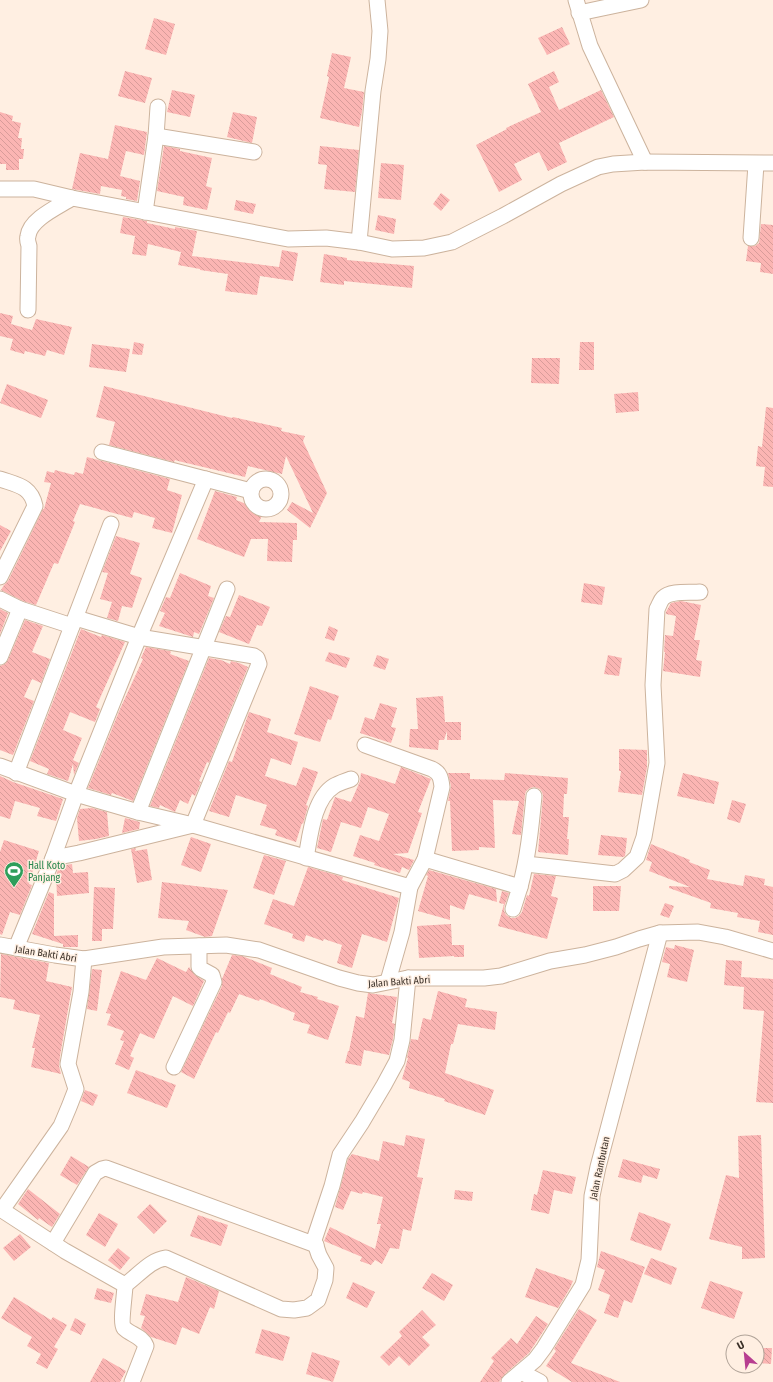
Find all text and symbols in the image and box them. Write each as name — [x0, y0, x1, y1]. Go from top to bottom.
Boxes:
sports icon: Hall Koto Panjang — [3, 860, 25, 888]
place label: Hall Koto Panjang — [28, 860, 65, 884]
street label: Jalan Bakti Abri — [14, 943, 78, 965]
street label: Jalan Bakti Abri — [368, 974, 431, 990]
street label: Jalan Rambutan — [587, 1135, 613, 1201]
north arrow — [725, 1334, 765, 1374]
text: U — [735, 1338, 747, 1353]

